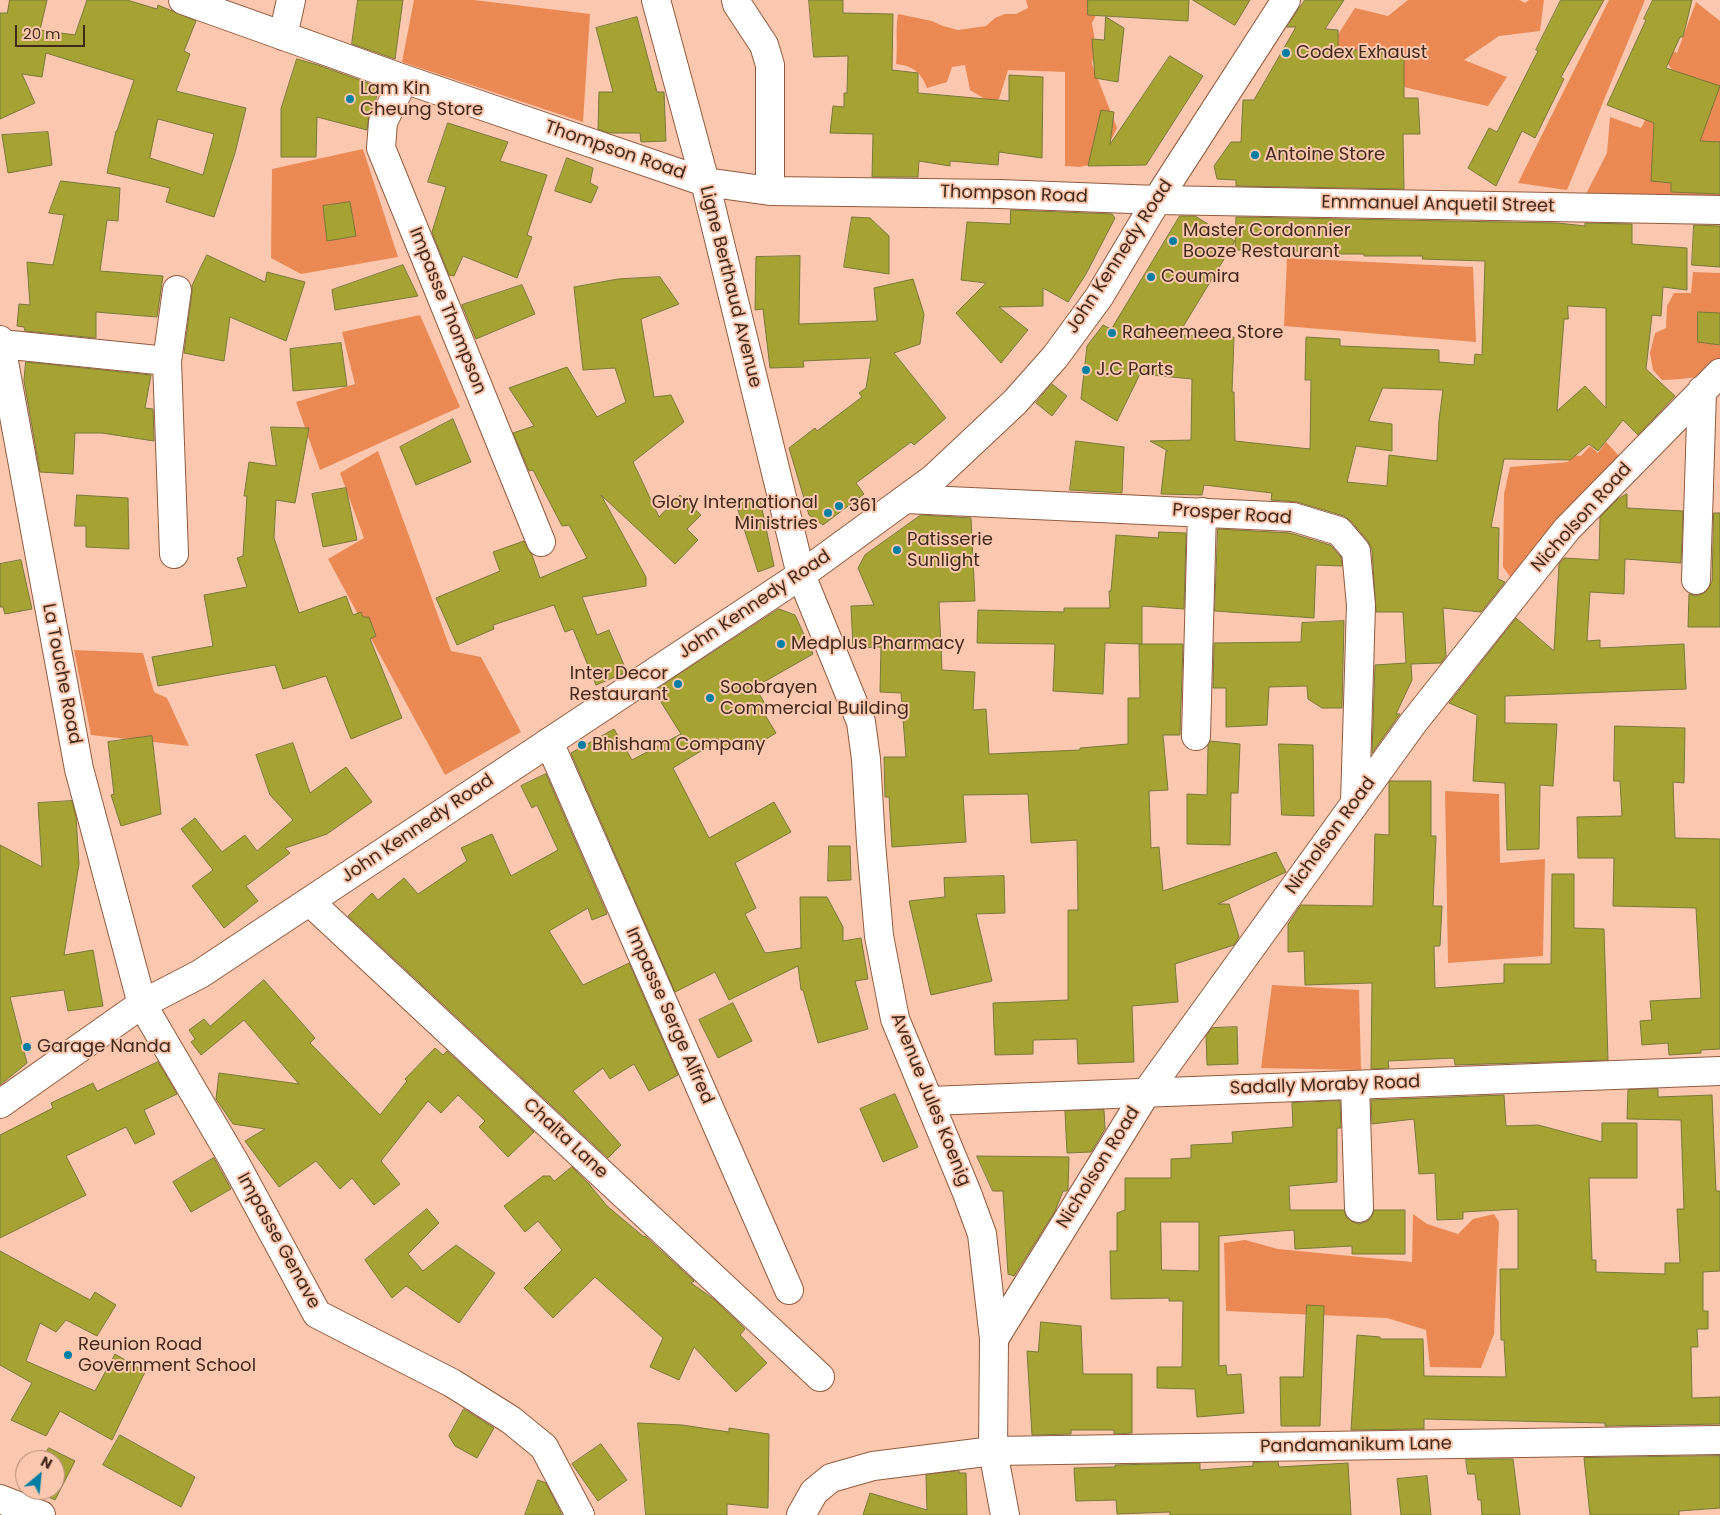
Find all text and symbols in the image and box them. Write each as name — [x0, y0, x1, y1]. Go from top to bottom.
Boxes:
scale bar — [18, 15, 88, 47]
text: 20 m — [23, 23, 61, 44]
place label: Codex Exhaust — [1296, 42, 1427, 64]
marker: Codex Exhaust — [1280, 47, 1292, 59]
place label: Lam Kin Cheung Store — [360, 78, 483, 120]
marker: Lam Kin Cheung Store — [344, 93, 356, 105]
street label: Thompson Road — [542, 117, 688, 185]
place label: Antoine Store — [1265, 144, 1385, 166]
marker: Antoine Store — [1249, 149, 1261, 161]
street label: John Kennedy Road — [1062, 176, 1178, 338]
street label: Thompson Road — [940, 182, 1088, 208]
street label: Ligne Berthaud Avenue — [694, 184, 766, 390]
street label: Emmanuel Anquetil Street — [1321, 192, 1555, 218]
place label: Master Cordonnier Booze Restaurant — [1183, 220, 1350, 262]
street label: Impasse Thompson — [404, 224, 490, 398]
marker: Master Cordonnier Booze Restaurant — [1167, 235, 1179, 247]
place label: Coumira — [1161, 266, 1240, 288]
marker: Coumira — [1145, 271, 1157, 283]
place label: Raheemeea Store — [1122, 322, 1283, 344]
marker: Raheemeea Store — [1106, 327, 1118, 339]
place label: J.C Parts — [1096, 359, 1173, 381]
marker: J.C Parts — [1080, 364, 1092, 376]
street label: Nicholson Road — [1527, 459, 1637, 577]
place label: Glory International Ministries — [652, 492, 818, 534]
place label: 361 — [849, 495, 877, 517]
marker: 361 — [833, 500, 845, 512]
street label: Prosper Road — [1172, 500, 1292, 530]
marker: Glory International Ministries — [822, 507, 834, 519]
place label: Patisserie Sunlight — [907, 529, 993, 572]
marker: Patisserie Sunlight — [891, 544, 903, 556]
street label: John Kennedy Road — [675, 546, 835, 664]
street label: La Touche Road — [37, 602, 85, 746]
place label: Medplus Pharmacy — [791, 633, 965, 655]
marker: Medplus Pharmacy — [775, 638, 787, 650]
place label: Inter Decor Restaurant — [569, 663, 668, 706]
place label: Soobrayen Commercial Building — [720, 677, 909, 720]
marker: Inter Decor Restaurant — [672, 678, 684, 690]
marker: Soobrayen Commercial Building — [704, 692, 716, 704]
place label: Bhisham Company — [592, 734, 765, 756]
marker: Bhisham Company — [576, 739, 588, 751]
street label: John Kennedy Road — [338, 770, 498, 888]
street label: Nicholson Road — [1281, 773, 1381, 899]
street label: Impasse Serge Alfred — [620, 924, 718, 1108]
street label: Avenue Jules Koenig — [885, 1010, 975, 1190]
place label: Garage Nanda — [37, 1036, 171, 1058]
marker: Garage Nanda — [21, 1041, 33, 1053]
street label: Sadally Moraby Road — [1229, 1072, 1421, 1100]
street label: Chalta Lane — [518, 1094, 612, 1184]
street label: Nicholson Road — [1053, 1103, 1145, 1233]
street label: Impasse Genave — [232, 1169, 324, 1313]
place label: Reunion Road Government School — [78, 1334, 256, 1376]
marker: Reunion Road Government School — [62, 1349, 74, 1361]
street label: Pandamanikum Lane — [1260, 1434, 1452, 1458]
north arrow — [15, 1450, 65, 1500]
text: N — [37, 1451, 56, 1474]

